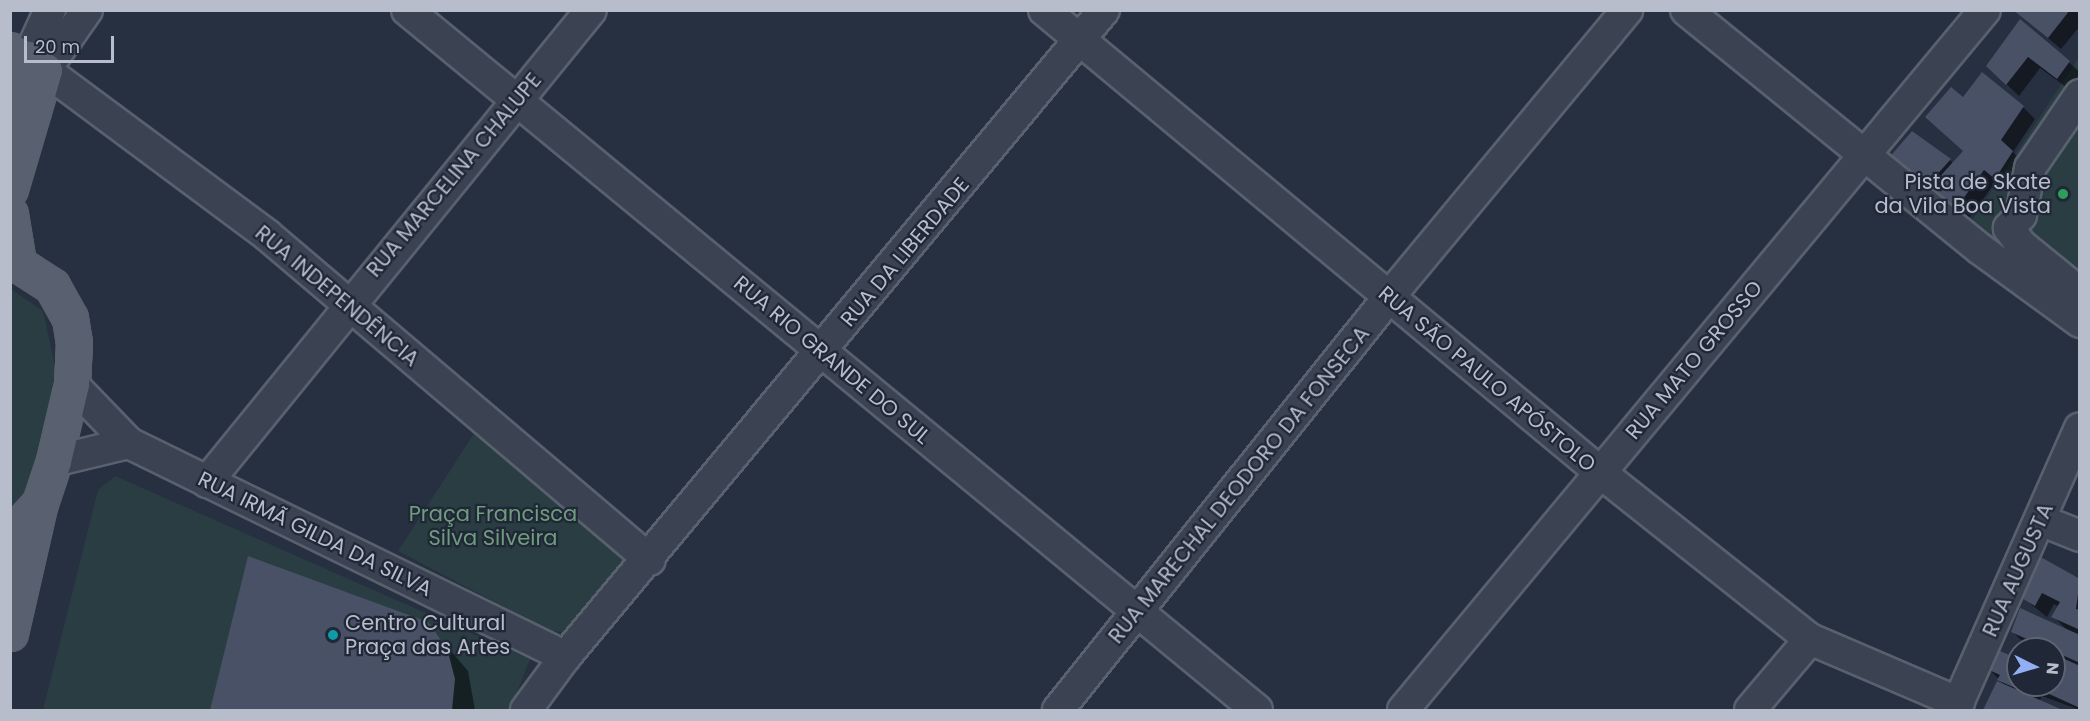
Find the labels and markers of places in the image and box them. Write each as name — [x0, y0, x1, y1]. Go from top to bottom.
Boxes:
place label: Pista de Skate da Vila Boa Vista — [1874, 169, 2051, 219]
marker: Pista de Skate da Vila Boa Vista — [2056, 187, 2070, 201]
place label: Centro Cultural Praça das Artes — [345, 610, 510, 660]
marker: Centro Cultural Praça das Artes — [326, 628, 340, 642]

